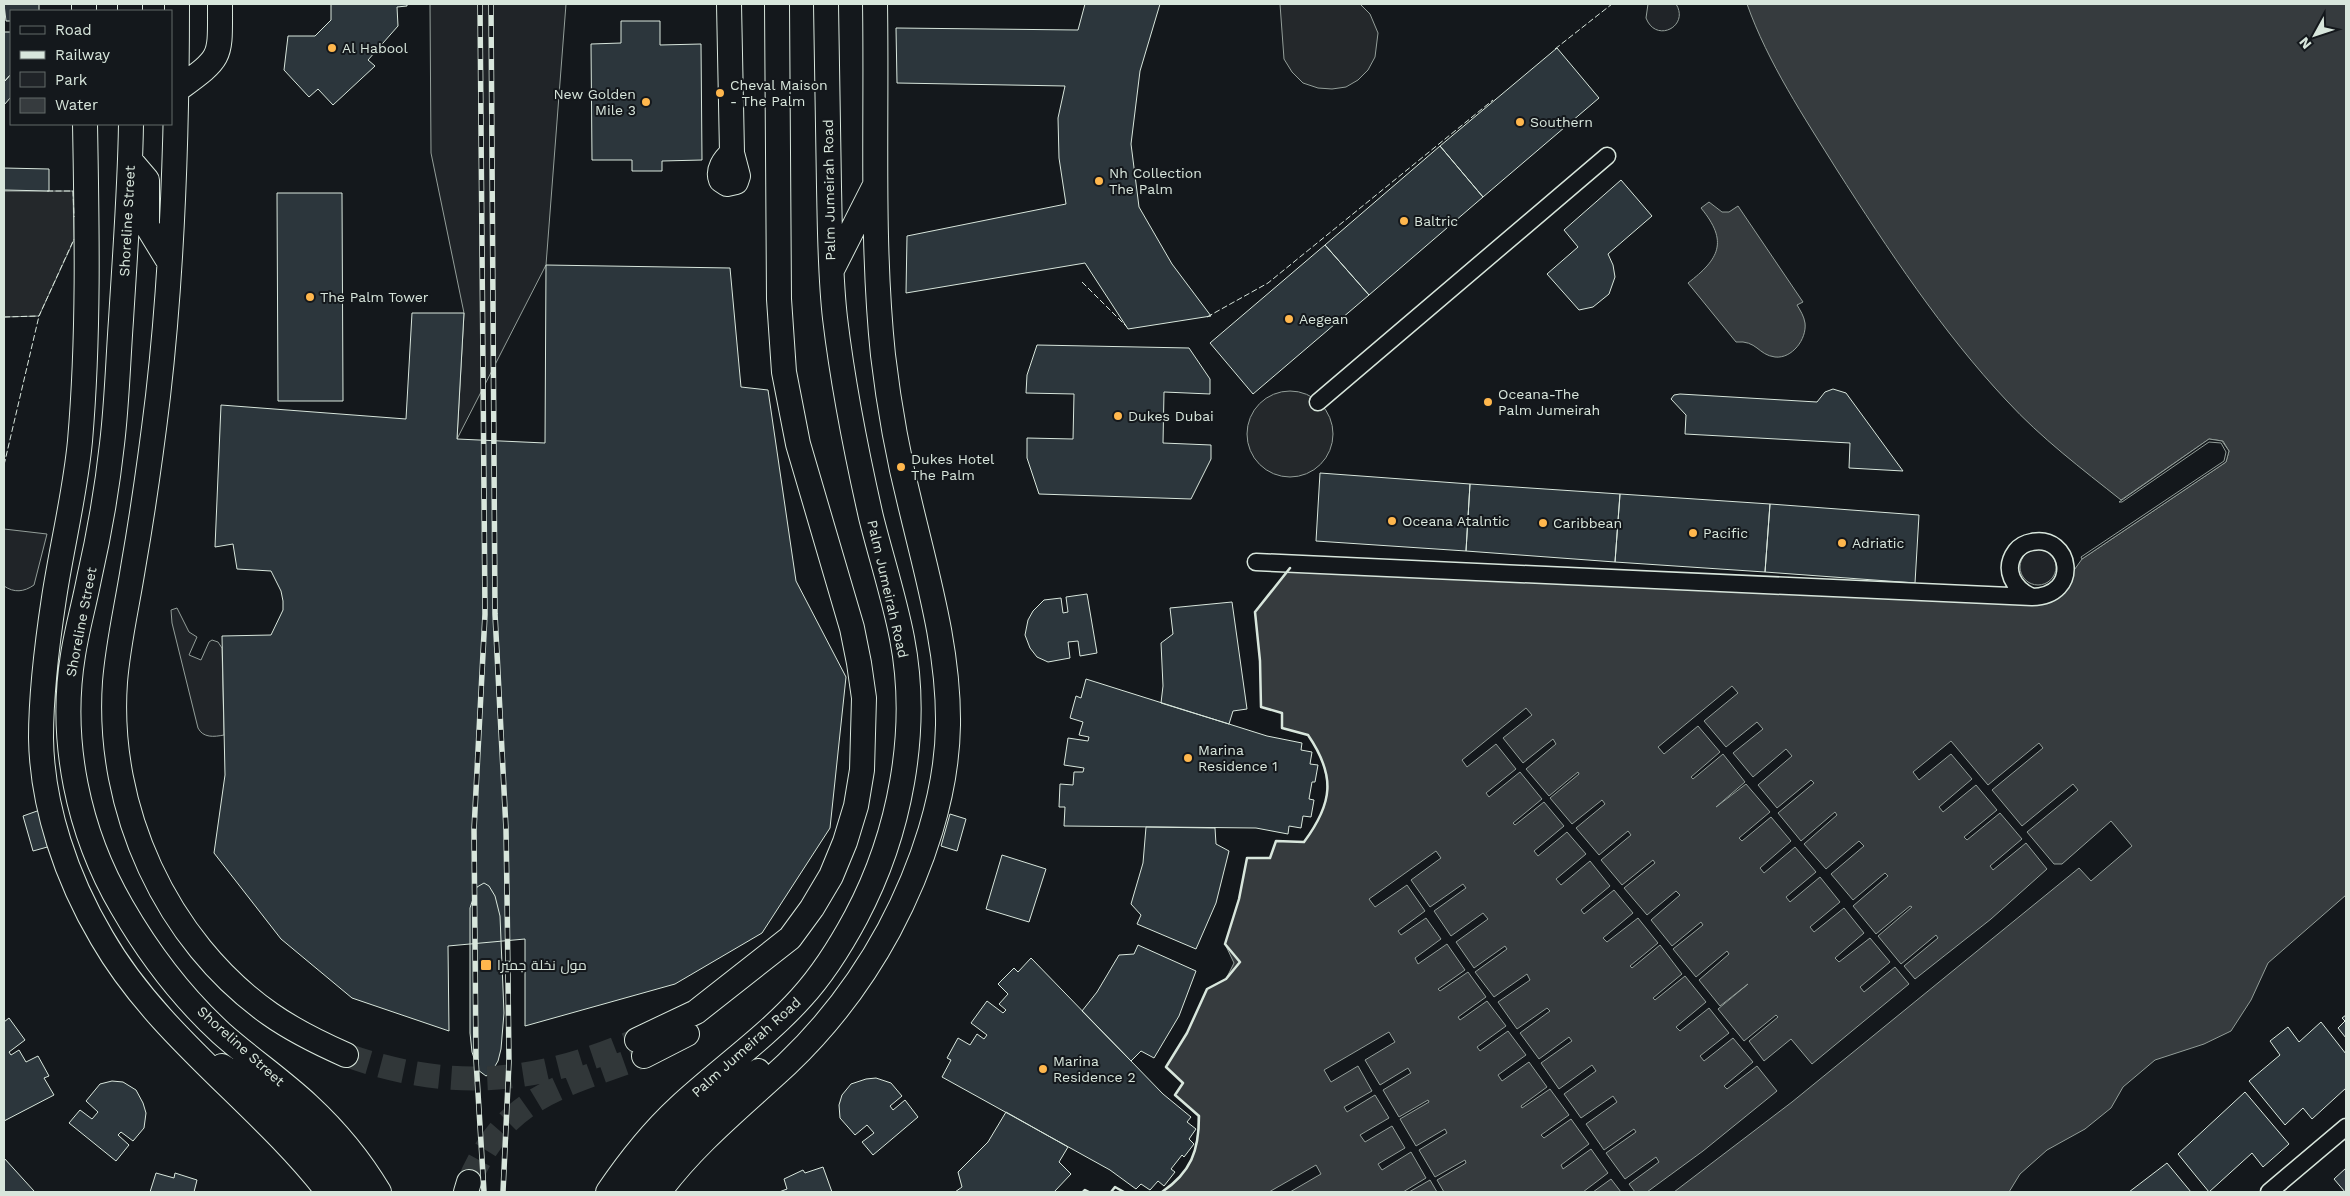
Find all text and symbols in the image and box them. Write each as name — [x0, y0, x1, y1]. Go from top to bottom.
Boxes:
legend — [10, 10, 172, 125]
north arrow — [2290, 10, 2340, 60]
text: Road — [55, 21, 92, 39]
text: N — [2296, 34, 2315, 52]
place label: Al Habool — [342, 40, 409, 56]
marker: Al Habool — [326, 42, 338, 54]
text: Railway — [55, 46, 110, 64]
text: Park — [55, 71, 88, 89]
place label: Cheval Maison - The Palm — [730, 77, 828, 109]
place label: New Golden Mile 3 — [553, 86, 636, 118]
marker: Cheval Maison - The Palm — [714, 87, 726, 99]
text: Water — [55, 96, 98, 114]
marker: New Golden Mile 3 — [640, 96, 652, 108]
place label: Southern — [1530, 114, 1593, 130]
marker: Southern — [1514, 116, 1526, 128]
street label: Palm Jumeirah Road — [820, 119, 838, 261]
street label: Shoreline Street — [116, 165, 138, 277]
place label: Nh Collection The Palm — [1109, 165, 1202, 197]
marker: Nh Collection The Palm — [1093, 175, 1105, 187]
place label: Baltric — [1414, 213, 1458, 229]
marker: Baltric — [1398, 215, 1410, 227]
place label: The Palm Tower — [320, 289, 429, 305]
marker: The Palm Tower — [304, 291, 316, 303]
place label: Aegean — [1299, 311, 1348, 327]
marker: Aegean — [1283, 313, 1295, 325]
place label: Oceana-The Palm Jumeirah — [1498, 386, 1600, 418]
marker: Oceana-The Palm Jumeirah — [1482, 396, 1494, 408]
place label: Dukes Dubai — [1128, 408, 1214, 424]
marker: Dukes Dubai — [1112, 410, 1124, 422]
place label: Dukes Hotel The Palm — [911, 451, 995, 483]
marker: Dukes Hotel The Palm — [895, 461, 907, 473]
place label: Oceana Atalntic — [1402, 513, 1510, 529]
marker: Oceana Atalntic — [1386, 515, 1398, 527]
place label: Caribbean — [1553, 515, 1622, 531]
marker: Caribbean — [1537, 517, 1549, 529]
street label: Palm Jumeirah Road — [864, 518, 912, 660]
place label: Pacific — [1703, 525, 1748, 541]
marker: Pacific — [1687, 527, 1699, 539]
place label: Adriatic — [1852, 535, 1905, 551]
marker: Adriatic — [1836, 537, 1848, 549]
street label: Shoreline Street — [63, 566, 99, 678]
place label: Marina Residence 1 — [1198, 742, 1278, 774]
marker: Marina Residence 1 — [1182, 752, 1194, 764]
place label: مول نخلة جميرا — [497, 957, 587, 974]
marker: مول نخلة جميرا — [479, 958, 493, 972]
street label: Palm Jumeirah Road — [688, 994, 804, 1100]
street label: Shoreline Street — [194, 1003, 288, 1089]
place label: Marina Residence 2 — [1053, 1053, 1136, 1085]
marker: Marina Residence 2 — [1037, 1063, 1049, 1075]

